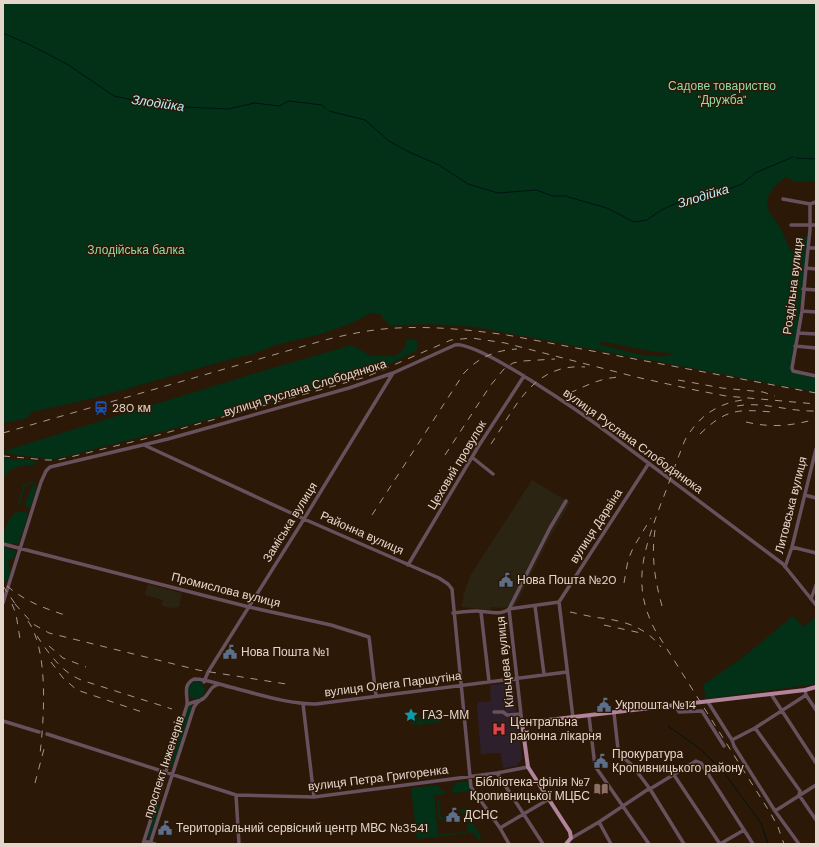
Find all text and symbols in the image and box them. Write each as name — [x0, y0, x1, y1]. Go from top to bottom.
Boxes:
park label: Садове товариство "Дружба" — [668, 78, 776, 108]
water label: Злодійка — [131, 91, 185, 115]
water label: Злодійка — [675, 180, 731, 212]
street label: Роздільна вулиця — [779, 237, 807, 335]
park label: Злодійська балка — [87, 242, 185, 258]
street label: вулиця Руслана Слободянюка — [222, 356, 389, 420]
street label: вулиця Руслана Слободянюка — [560, 385, 706, 497]
station icon: 280 км — [93, 400, 109, 416]
place label: 280 км — [112, 400, 151, 416]
street label: Цеховий провулок — [424, 417, 490, 513]
street label: Литовська вулиця — [771, 455, 811, 555]
street label: Заміська вулиця — [259, 479, 321, 565]
street label: вулиця Дарвіна — [566, 485, 626, 566]
street label: Районна вулиця — [318, 507, 406, 559]
street label: Промислова вулиця — [170, 569, 282, 611]
public building icon: Нова Пошта №20 — [498, 572, 514, 588]
place label: Нова Пошта №20 — [517, 572, 616, 588]
street label: Кільцева вулиця — [492, 616, 518, 708]
public building icon: Нова Пошта №1 — [222, 644, 238, 660]
place label: Нова Пошта №1 — [241, 644, 329, 660]
street label: вулиця Олега Паршутіна — [324, 668, 463, 700]
public building icon: Укрпошта №14 — [596, 697, 612, 713]
place label: Укрпошта №14 — [615, 697, 696, 713]
place icon: ГАЗ-ММ — [403, 707, 419, 723]
place label: ГАЗ-ММ — [422, 707, 469, 723]
street label: проспект Інженерів — [140, 714, 188, 820]
place label: Центральна районна лікарня — [510, 714, 602, 744]
hospital icon: Центральна районна лікарня — [491, 721, 507, 737]
place label: Прокуратура Кропивницького району — [612, 746, 744, 776]
public building icon: Прокуратура Кропивницького району — [593, 753, 609, 769]
street label: вулиця Петра Григоренка — [307, 761, 449, 795]
place label: Бібліотека-філія №7 Кропивницької МЦБС — [470, 774, 590, 804]
library icon: Бібліотека-філія №7 Кропивницької МЦБС — [593, 781, 609, 797]
public building icon: ДСНС — [445, 807, 461, 823]
place label: ДСНС — [464, 807, 498, 823]
public building icon: Територіальний сервісний центр МВС №3541 — [157, 820, 173, 836]
place label: Територіальний сервісний центр МВС №3541 — [176, 820, 428, 836]

